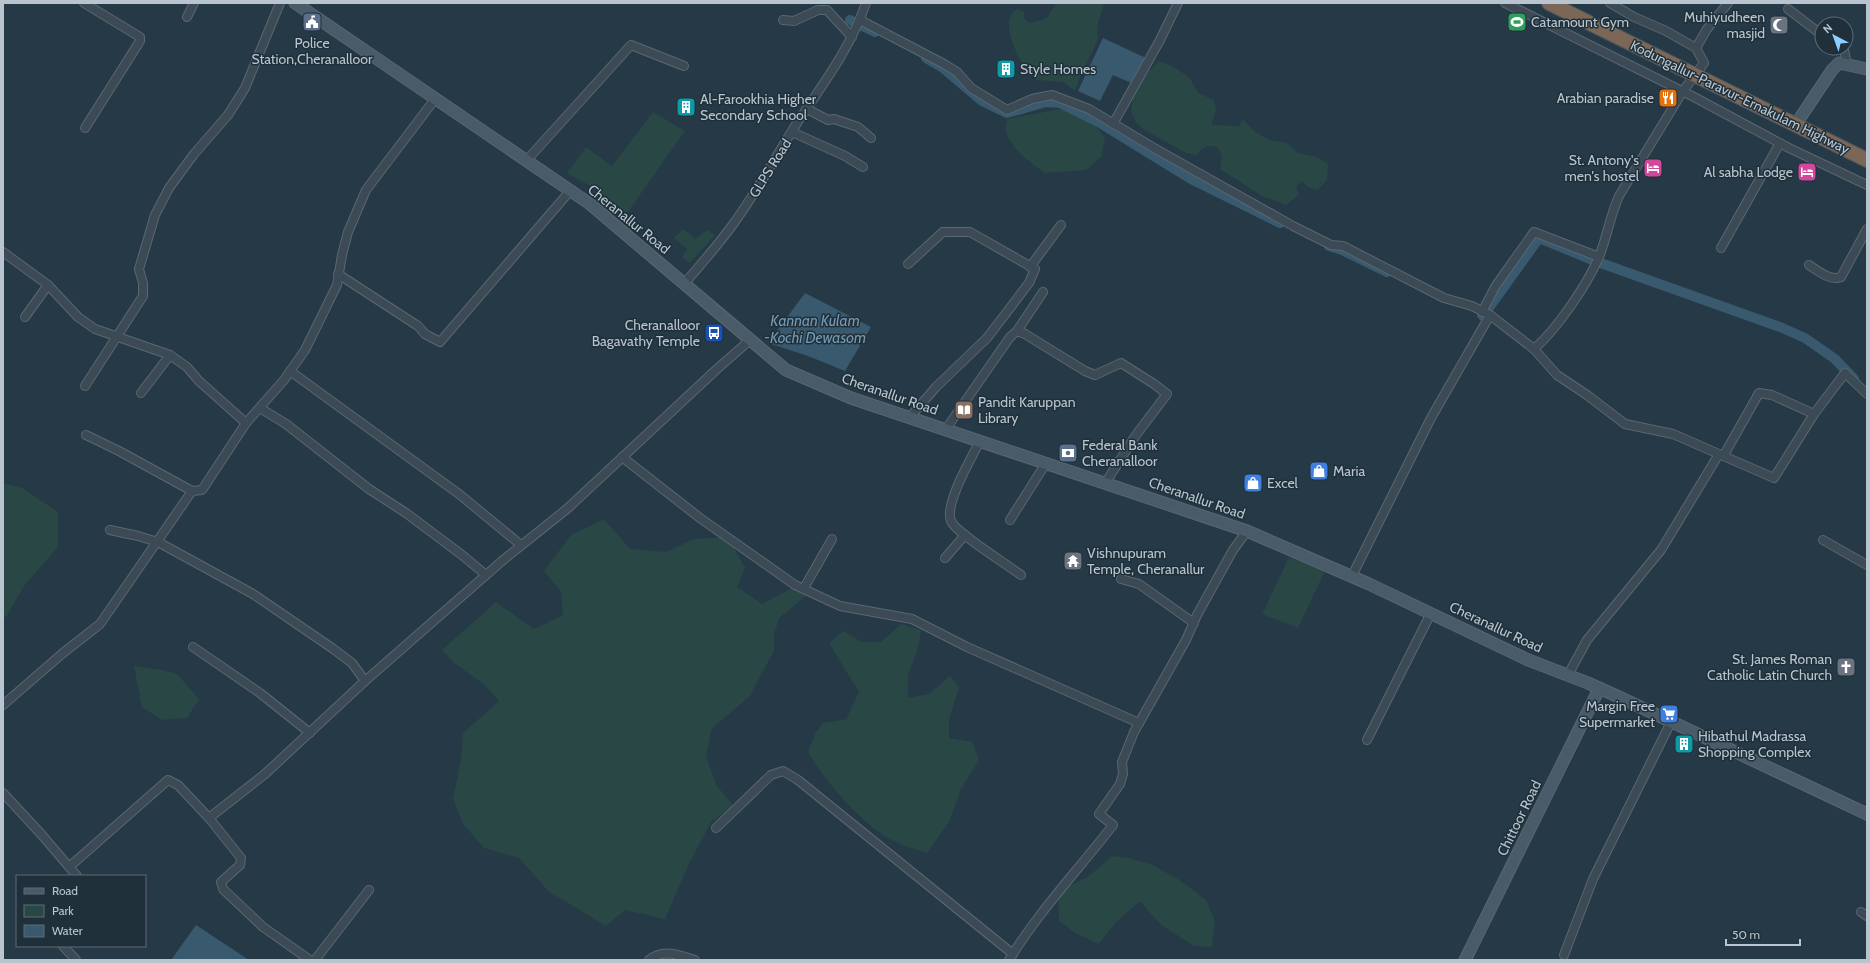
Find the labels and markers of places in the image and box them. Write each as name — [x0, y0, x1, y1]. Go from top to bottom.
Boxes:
place label: Muhiyudheen masjid — [1684, 8, 1765, 42]
public building icon: Police Station,Cheranalloor — [301, 11, 323, 33]
sports icon: Catamount Gym — [1506, 11, 1528, 33]
place label: Catamount Gym — [1531, 13, 1629, 31]
mosque icon: Muhiyudheen masjid — [1768, 14, 1790, 36]
place label: Police Station,Cheranalloor — [252, 34, 373, 68]
building icon: Style Homes — [995, 58, 1017, 80]
place label: Style Homes — [1020, 60, 1096, 78]
restaurant icon: Arabian paradise — [1657, 87, 1679, 109]
place label: Arabian paradise — [1557, 89, 1654, 107]
place label: Al-Farookhia Higher Secondary School — [700, 90, 817, 124]
building icon: Al-Farookhia Higher Secondary School — [675, 96, 697, 118]
place label: St. Antony's men's hostel — [1565, 151, 1640, 185]
hotel icon: St. Antony's men's hostel — [1642, 157, 1664, 179]
hotel icon: Al sabha Lodge — [1796, 161, 1818, 183]
place label: Al sabha Lodge — [1704, 163, 1793, 181]
place label: Cheranalloor Bagavathy Temple — [592, 316, 701, 350]
bus stop icon: Cheranalloor Bagavathy Temple — [703, 322, 725, 344]
place label: Pandit Karuppan Library — [978, 393, 1076, 427]
library icon: Pandit Karuppan Library — [953, 399, 975, 421]
place label: Federal Bank Cheranalloor — [1082, 436, 1158, 470]
bank icon: Federal Bank Cheranalloor — [1057, 442, 1079, 464]
shop icon: Maria — [1308, 460, 1330, 482]
place label: Maria — [1333, 462, 1365, 480]
shop icon: Excel — [1242, 472, 1264, 494]
place label: Excel — [1267, 474, 1299, 492]
place label: Vishnupuram Temple, Cheranallur — [1087, 544, 1205, 578]
temple icon: Vishnupuram Temple, Cheranallur — [1062, 550, 1084, 572]
place label: St. James Roman Catholic Latin Church — [1707, 650, 1832, 684]
church icon: St. James Roman Catholic Latin Church — [1835, 656, 1857, 678]
place label: Margin Free Supermarket — [1579, 697, 1655, 731]
supermarket icon: Margin Free Supermarket — [1658, 703, 1680, 725]
place label: Hibathul Madrassa Shopping Complex — [1698, 727, 1811, 761]
building icon: Hibathul Madrassa Shopping Complex — [1673, 733, 1695, 755]

